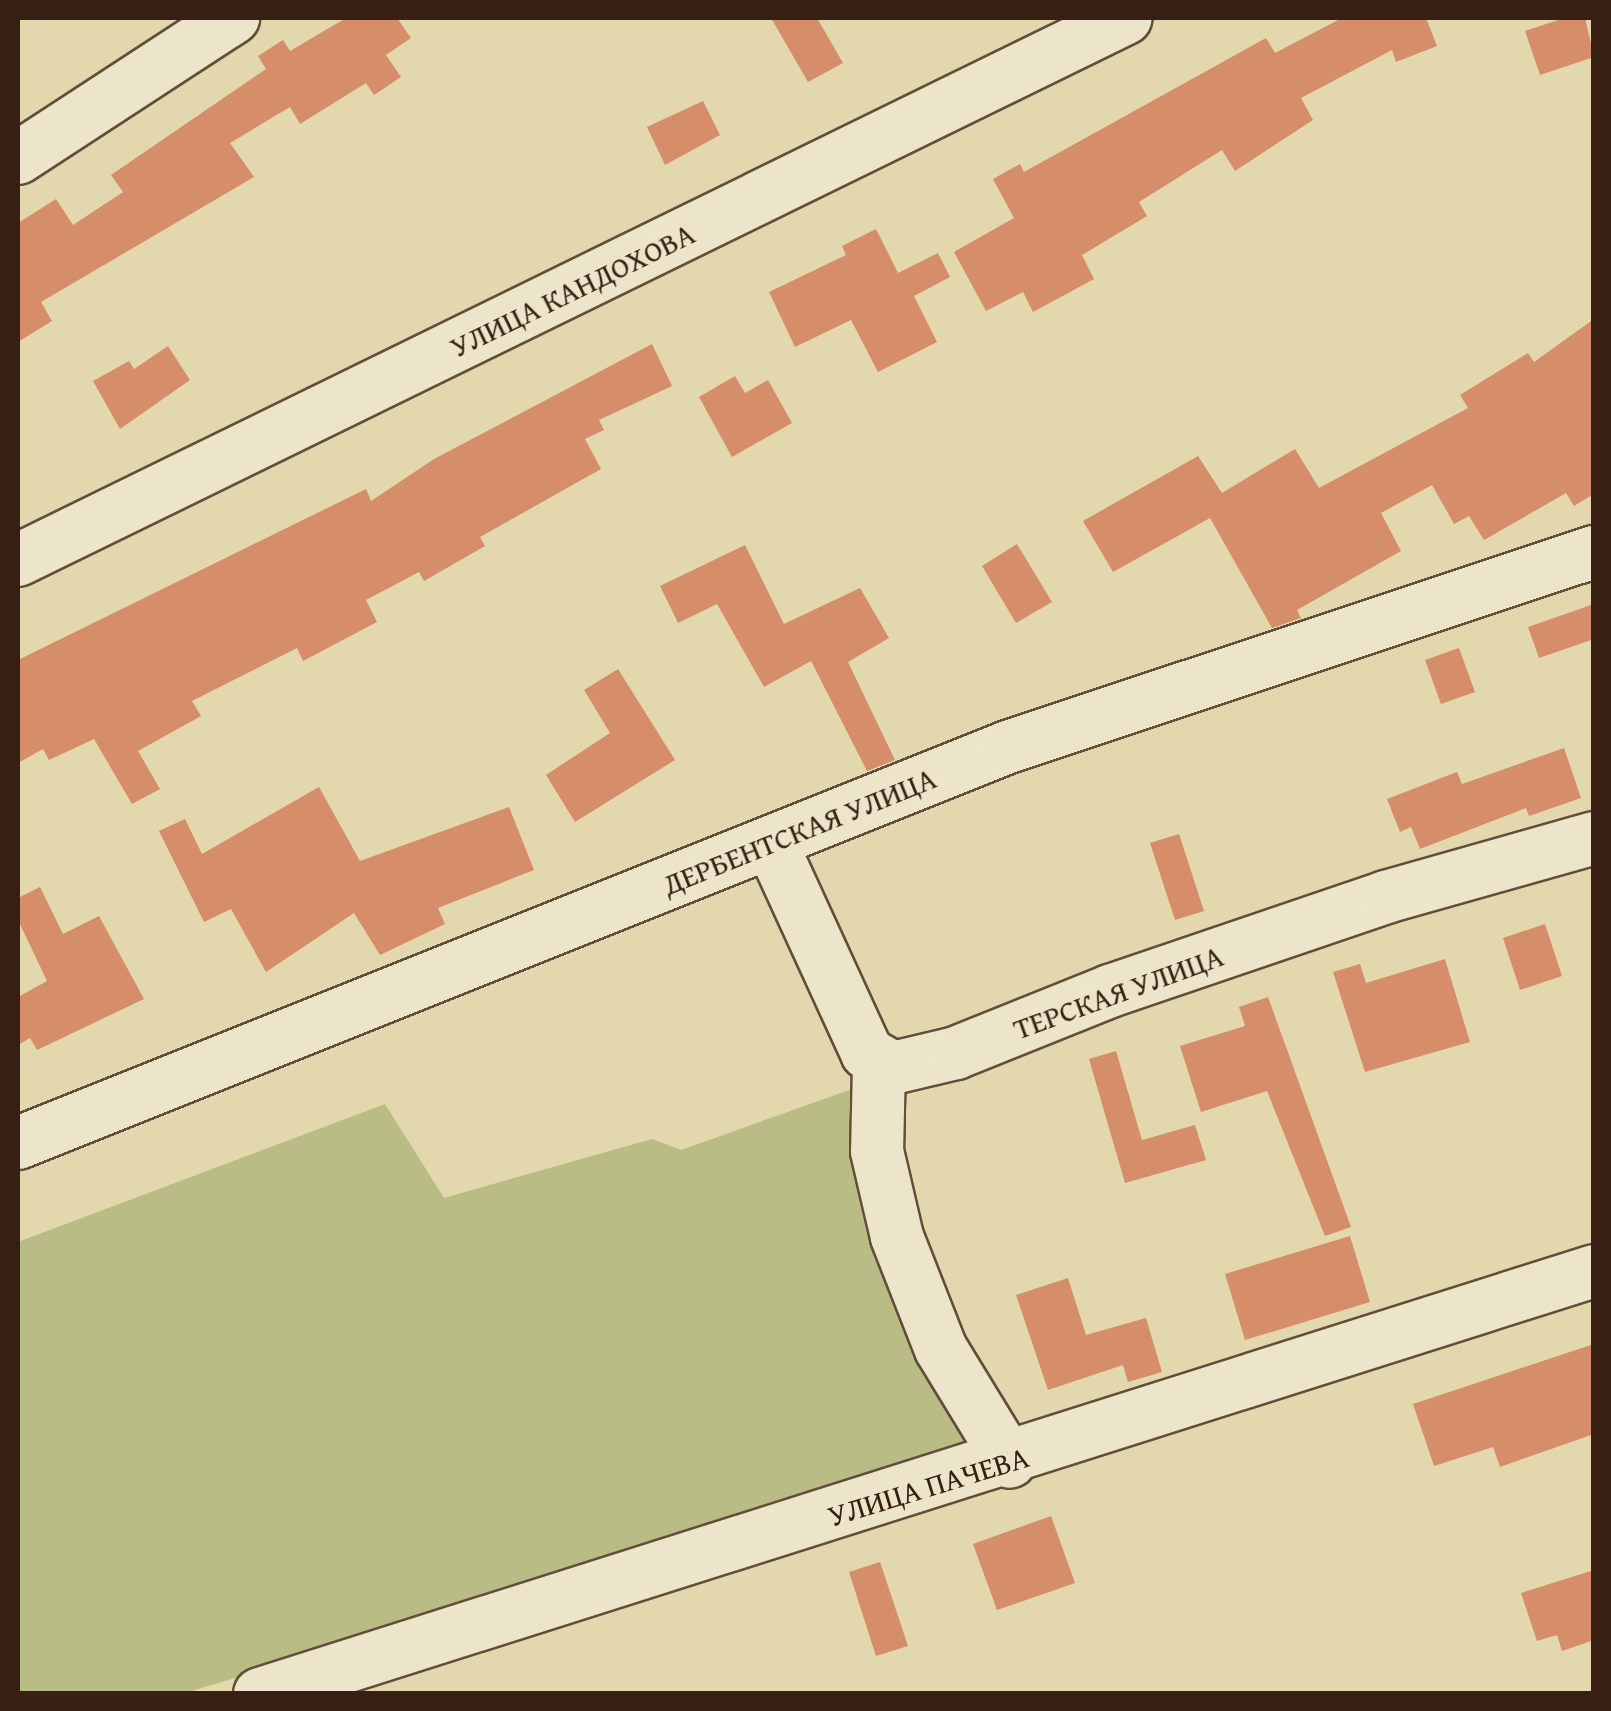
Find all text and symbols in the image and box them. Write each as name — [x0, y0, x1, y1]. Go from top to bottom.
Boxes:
street label: УЛИЦА КАНДОХОВА — [444, 215, 700, 365]
street label: ДЕРБЕНТСКАЯ УЛИЦА — [657, 760, 941, 902]
street label: ТЕРСКАЯ УЛИЦА — [1008, 937, 1228, 1047]
street label: УЛИЦА ПАЧЕВА — [823, 1438, 1033, 1534]

